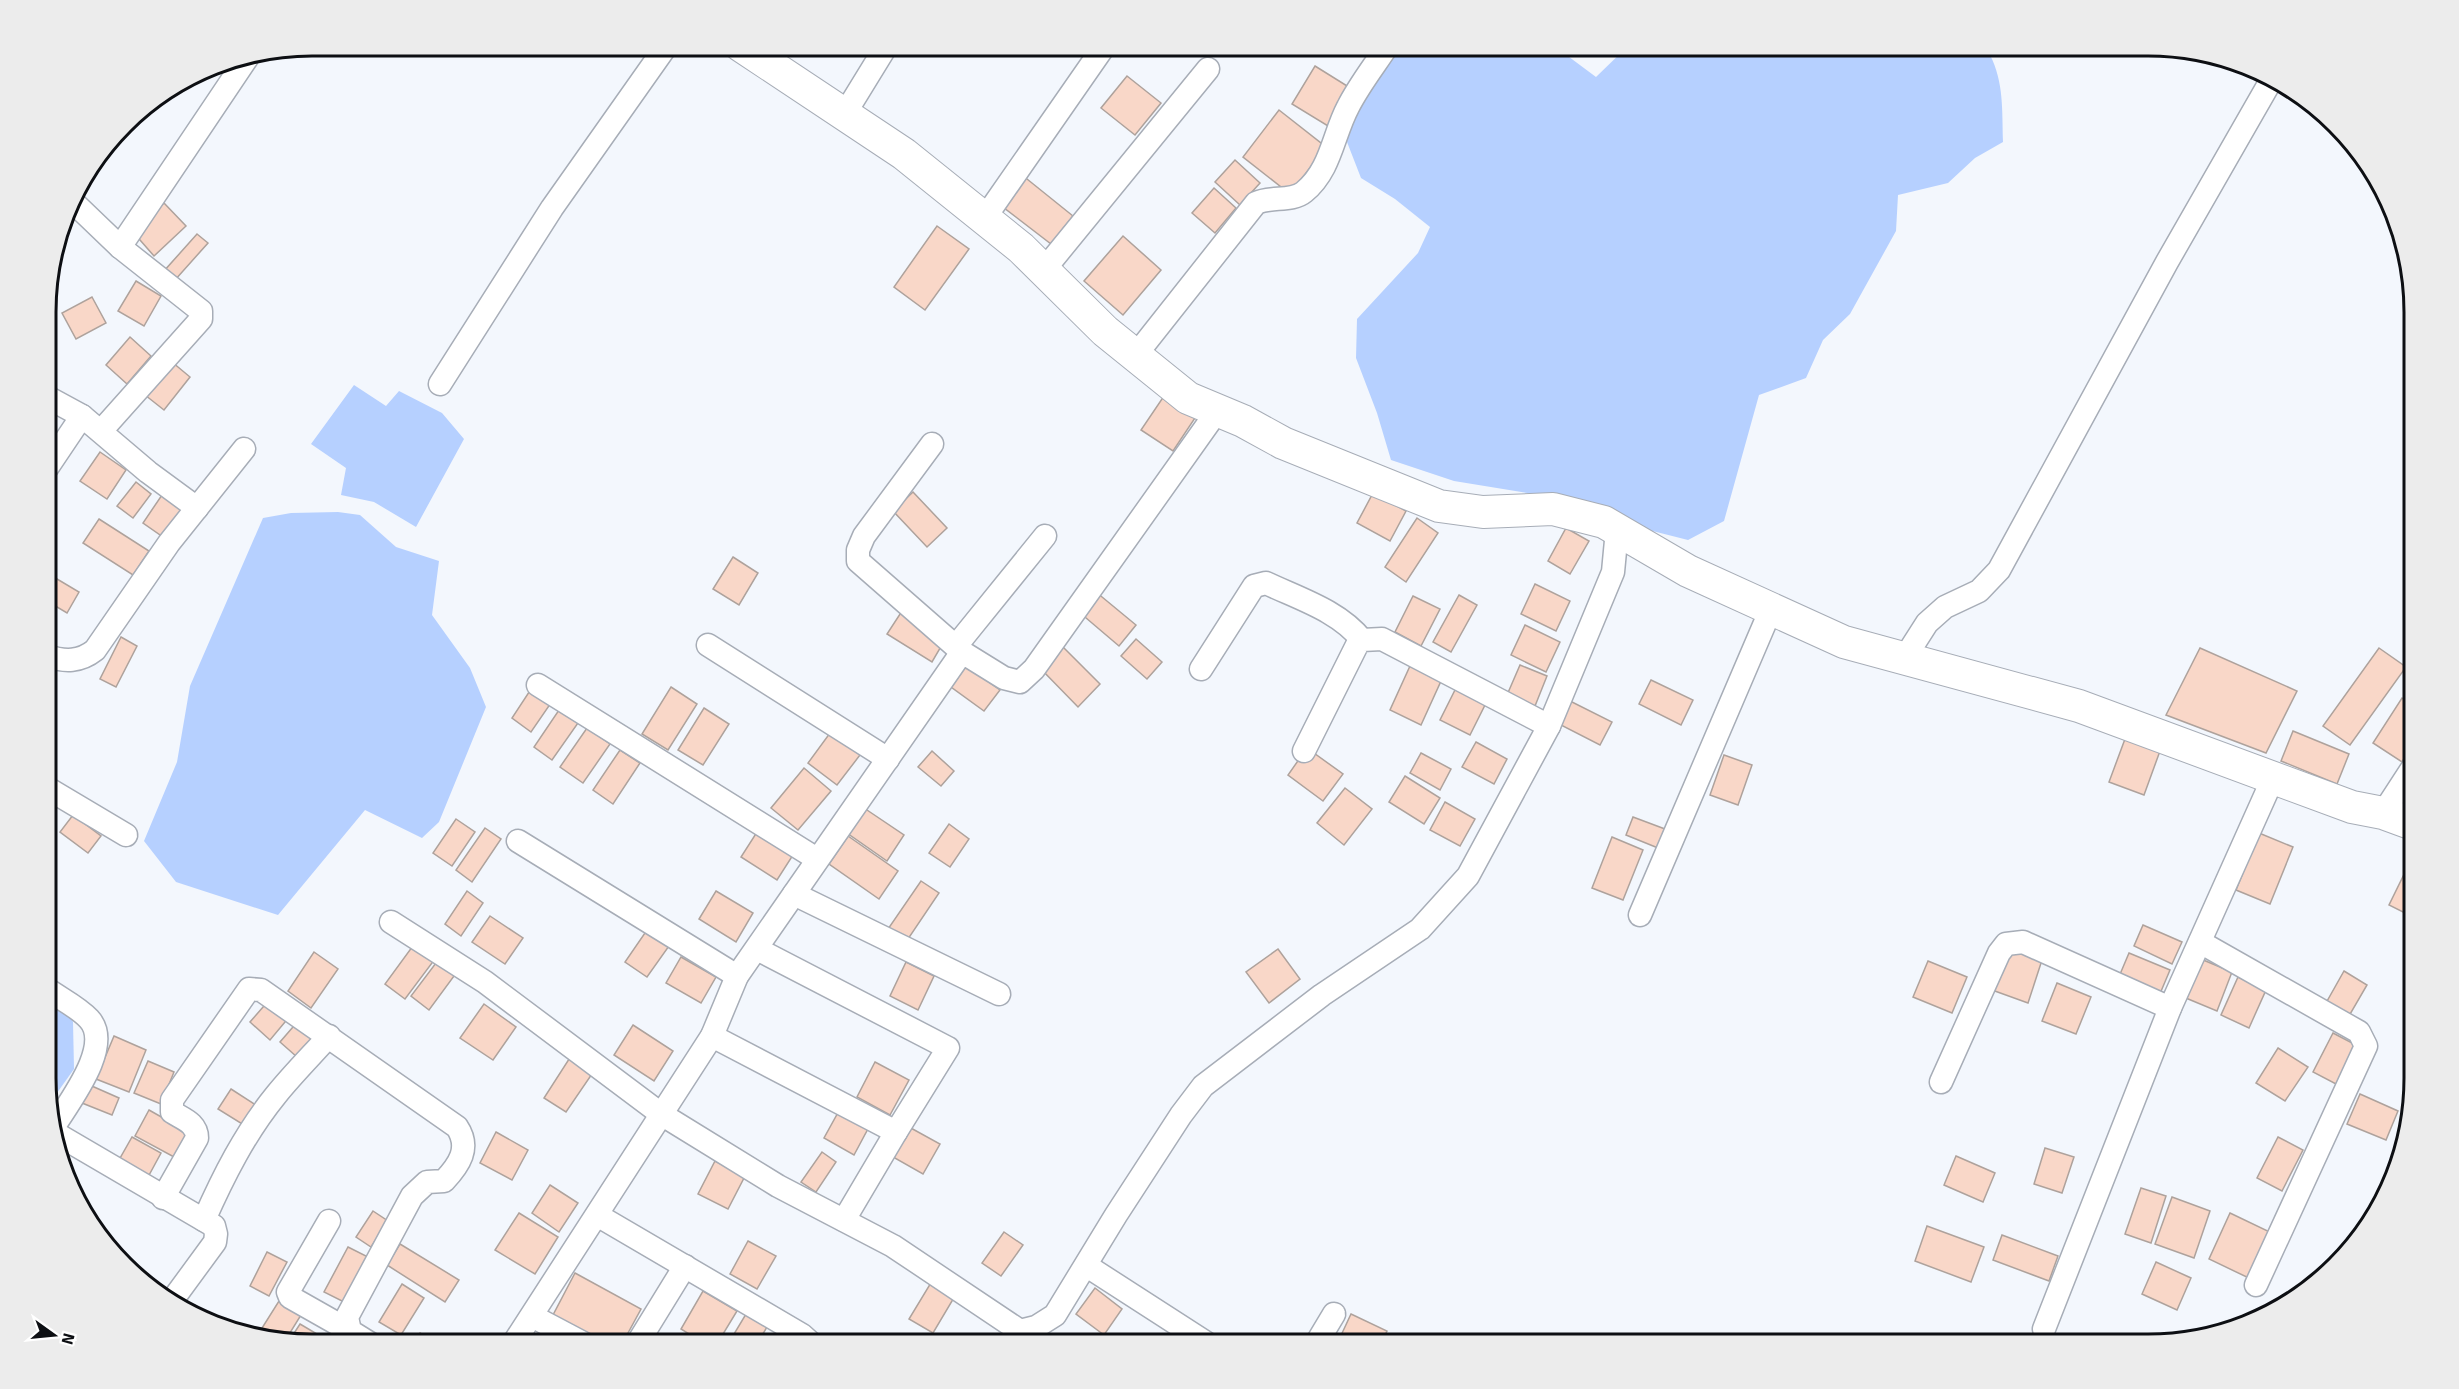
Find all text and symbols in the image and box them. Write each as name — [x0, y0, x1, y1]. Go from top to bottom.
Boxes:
north arrow — [24, 1305, 84, 1365]
text: N — [56, 1331, 79, 1347]

